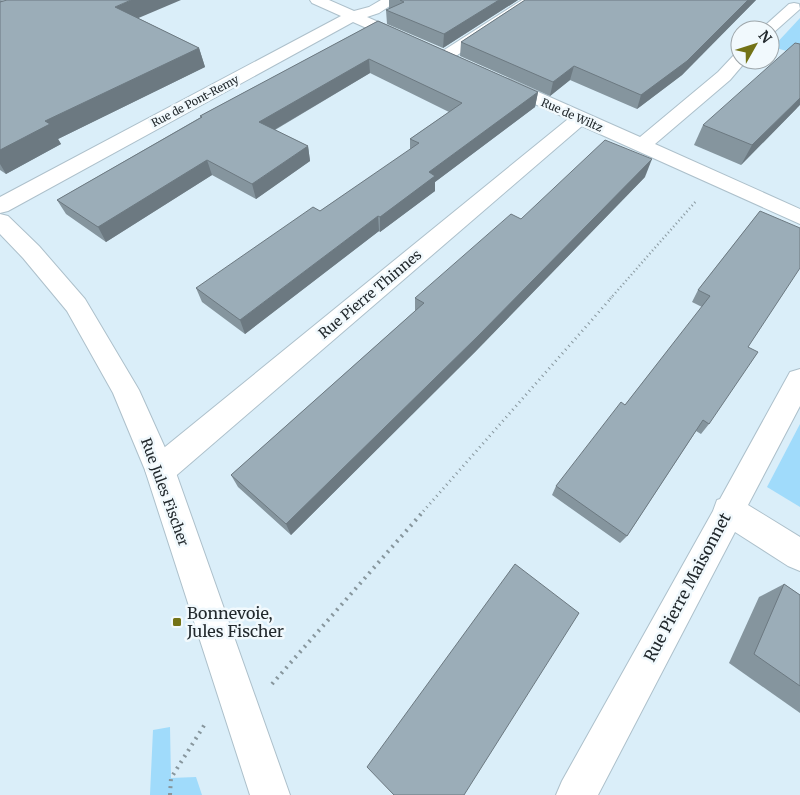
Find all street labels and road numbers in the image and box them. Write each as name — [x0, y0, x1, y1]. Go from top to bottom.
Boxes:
street label: Rue de Pont-Remy — [149, 72, 242, 130]
street label: Rue de Wiltz — [539, 95, 605, 135]
street label: Rue Pierre Thinnes — [315, 246, 425, 342]
street label: Rue Jules Fischer — [137, 435, 193, 549]
street label: Rue Pierre Maisonnet — [639, 509, 735, 665]

